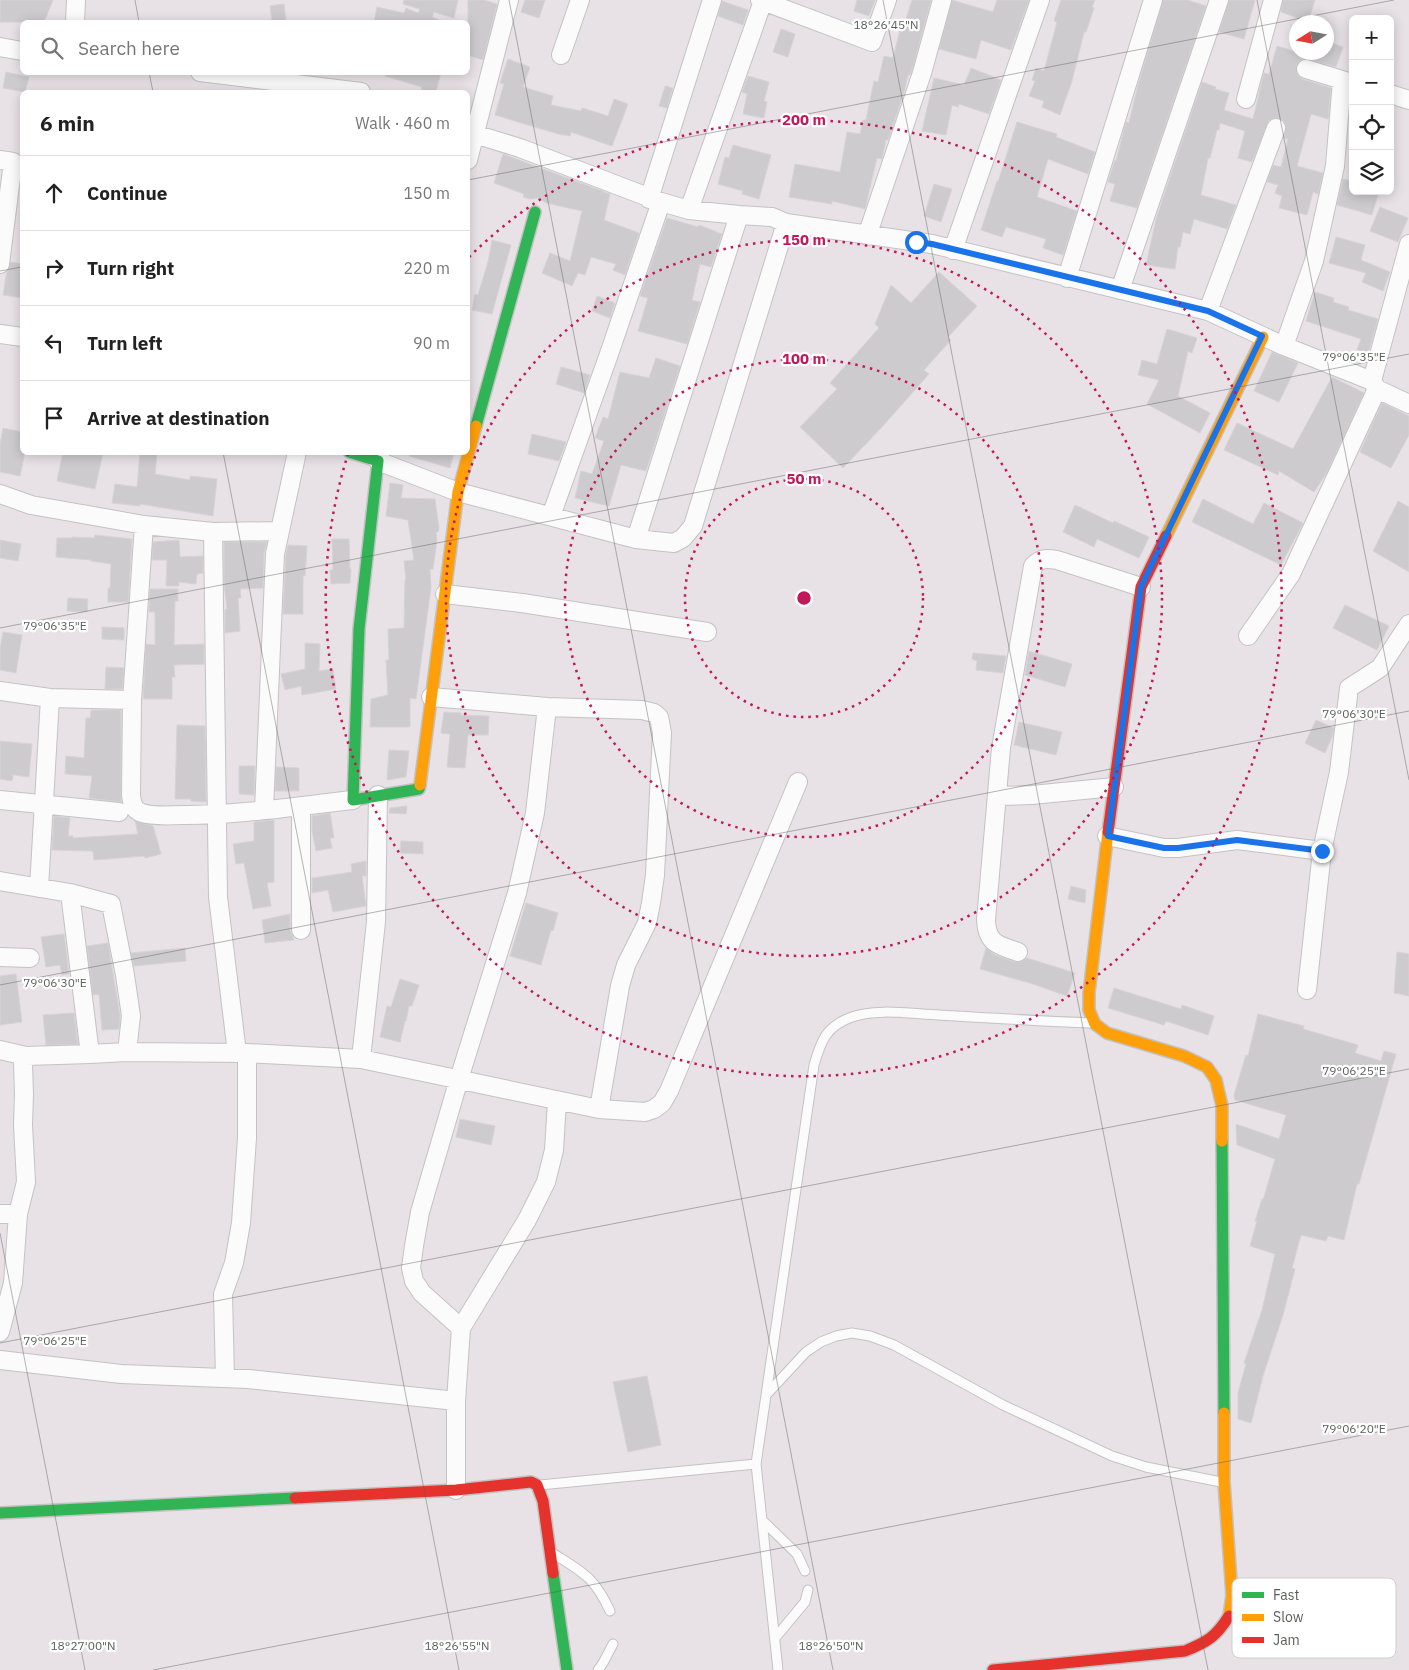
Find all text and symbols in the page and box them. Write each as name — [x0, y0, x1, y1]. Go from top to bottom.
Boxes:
north arrow — [1289, 15, 1334, 60]
map controls — [1349, 15, 1394, 195]
button: + — [1349, 15, 1394, 60]
text: 18°26'45"N — [853, 17, 919, 32]
search box — [20, 20, 470, 75]
icon: search — [38, 34, 66, 62]
text: Search here — [78, 36, 180, 60]
button: − — [1349, 60, 1394, 105]
button: locate — [1349, 105, 1394, 150]
text: 6 min — [40, 109, 95, 137]
text: 200 m — [782, 110, 826, 129]
text: Walk · 460 m — [355, 113, 450, 133]
button: layers — [1349, 150, 1394, 195]
icon: ahead — [40, 179, 68, 207]
text: Continue — [87, 181, 167, 205]
text: 150 m — [403, 183, 450, 203]
text: 150 m — [782, 230, 826, 249]
route start — [905, 231, 928, 254]
icon: right — [40, 254, 68, 282]
text: Turn right — [87, 256, 174, 280]
text: 220 m — [403, 258, 450, 278]
icon: left — [40, 329, 68, 357]
text: Turn left — [87, 331, 163, 355]
text: 90 m — [413, 333, 450, 353]
text: 100 m — [782, 349, 826, 368]
text: 79°06'35"E — [1322, 349, 1386, 364]
icon: arrive — [40, 404, 68, 432]
text: Arrive at destination — [87, 406, 270, 430]
text: 50 m — [787, 469, 821, 488]
centre of rings — [795, 589, 813, 607]
text: 79°06'35"E — [23, 618, 87, 633]
text: 79°06'30"E — [1322, 706, 1386, 721]
route end — [1311, 840, 1334, 863]
text: 79°06'30"E — [23, 975, 87, 990]
text: 79°06'25"E — [1322, 1063, 1386, 1078]
text: 79°06'25"E — [23, 1333, 87, 1348]
text: 79°06'20"E — [1322, 1421, 1386, 1436]
legend — [1232, 1578, 1396, 1658]
text: Fast — [1273, 1586, 1299, 1604]
text: Slow — [1273, 1608, 1304, 1626]
text: Jam — [1273, 1631, 1300, 1649]
text: 18°27'00"N — [50, 1638, 116, 1653]
text: 18°26'55"N — [424, 1638, 490, 1653]
text: 18°26'50"N — [798, 1638, 864, 1653]

